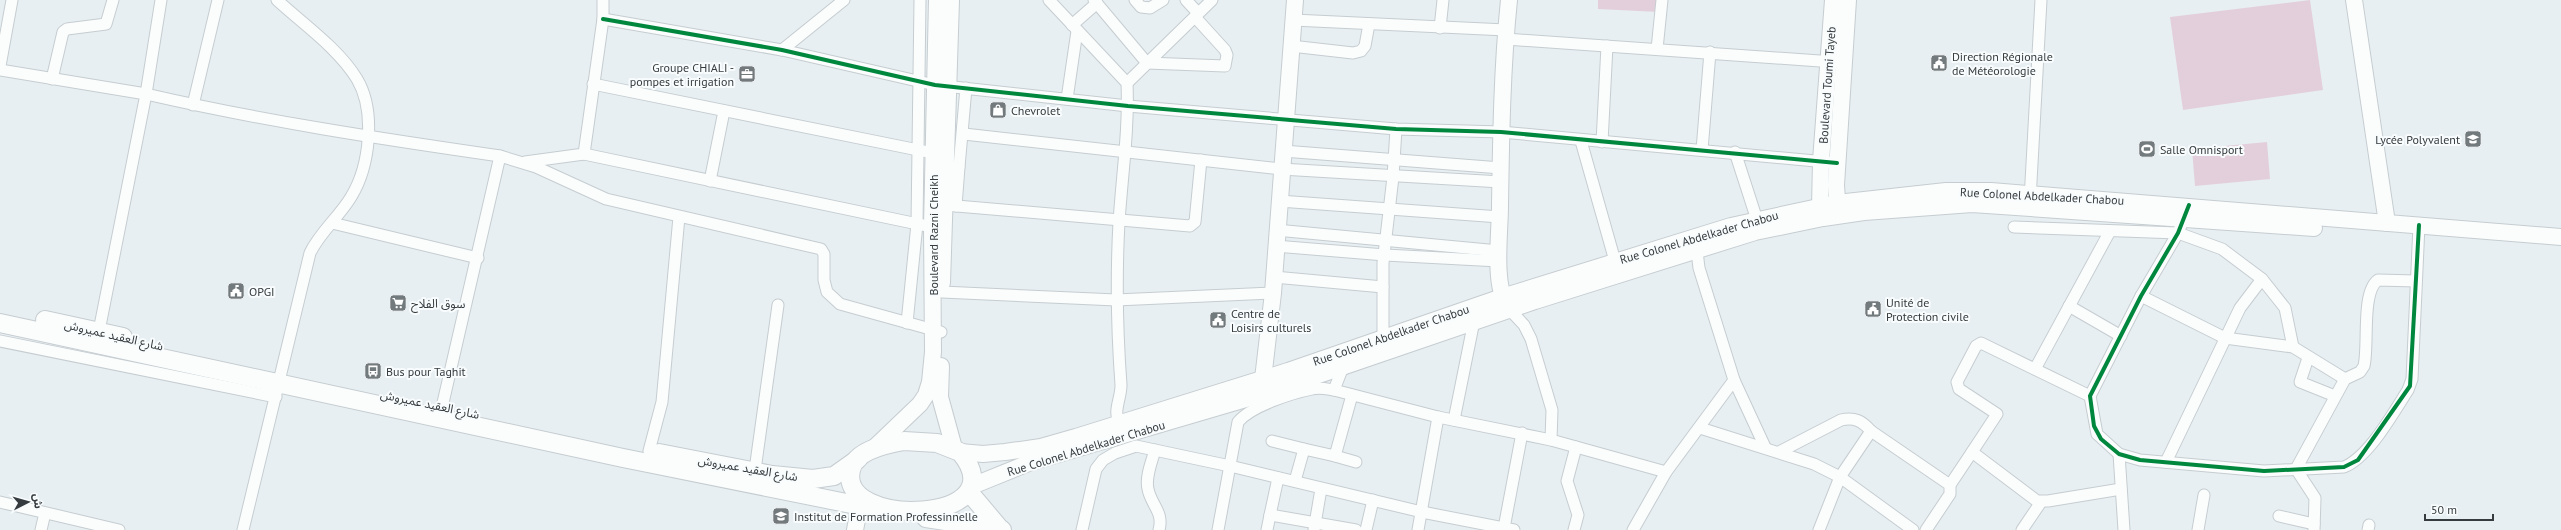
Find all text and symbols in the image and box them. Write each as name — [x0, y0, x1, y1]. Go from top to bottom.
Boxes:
street label: Boulevard Toumi Tayeb — [1815, 26, 1839, 144]
place label: Direction Régionale de Météorologie — [1952, 49, 2053, 78]
public building icon: Direction Régionale de Météorologie — [1929, 53, 1949, 73]
place label: Groupe CHIALI - pompes et irrigation — [630, 60, 734, 89]
office icon: Groupe CHIALI - pompes et irrigation — [737, 64, 757, 84]
shop icon: Chevrolet — [988, 100, 1008, 120]
place label: Chevrolet — [1011, 103, 1060, 118]
school or university icon: Lycée Polyvalent — [2463, 129, 2483, 149]
place label: Lycée Polyvalent — [2375, 132, 2460, 147]
sports icon: Salle Omnisport — [2137, 139, 2157, 159]
place label: Salle Omnisport — [2160, 142, 2243, 157]
street label: Boulevard Razni Cheikh — [926, 174, 941, 296]
street label: Rue Colonel Abdelkader Chabou — [1960, 184, 2124, 208]
street label: Rue Colonel Abdelkader Chabou — [1618, 207, 1780, 267]
public building icon: OPGI — [226, 281, 246, 301]
place label: OPGI — [249, 284, 275, 299]
supermarket icon: سوق الفلاح — [388, 293, 408, 313]
place label: Unité de Protection civile — [1886, 295, 1969, 324]
place label: سوق الفلاح — [411, 296, 465, 313]
public building icon: Unité de Protection civile — [1863, 299, 1883, 319]
street label: Rue Colonel Abdelkader Chabou — [1311, 301, 1471, 369]
place label: Centre de Loisirs culturels — [1231, 306, 1311, 335]
public building icon: Centre de Loisirs culturels — [1208, 310, 1228, 330]
street label: شارع العقيد عميروش — [63, 316, 165, 356]
bus stop icon: Bus pour Taghit — [363, 361, 383, 381]
place label: Bus pour Taghit — [386, 364, 466, 379]
street label: شارع العقيد عميروش — [379, 386, 481, 424]
street label: Rue Colonel Abdelkader Chabou — [1005, 417, 1167, 479]
street label: شارع العقيد عميروش — [697, 452, 799, 486]
north arrow — [8, 482, 48, 522]
text: ش — [30, 493, 46, 509]
scale bar — [2425, 496, 2493, 522]
text: 50 m — [2431, 502, 2457, 517]
school or university icon: Institut de Formation Professinnelle — [771, 506, 791, 526]
place label: Institut de Formation Professinnelle — [794, 509, 978, 524]

